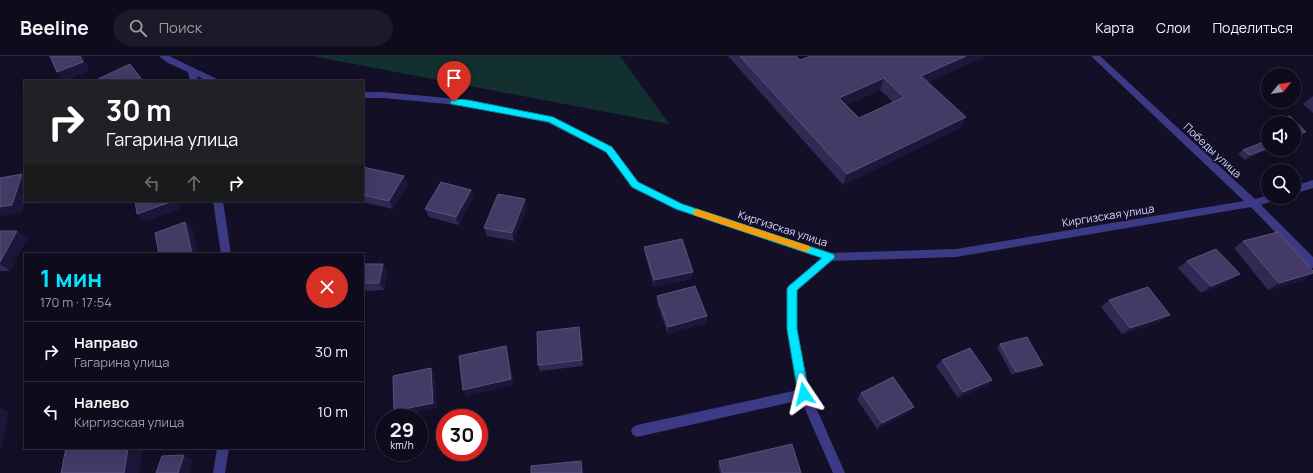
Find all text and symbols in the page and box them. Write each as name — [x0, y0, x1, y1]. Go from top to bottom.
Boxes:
search box — [113, 10, 393, 46]
text: Beeline — [20, 15, 89, 41]
icon: search — [127, 17, 149, 39]
text: Поиск — [159, 17, 202, 38]
text: Карта — [1095, 18, 1134, 37]
text: Слои — [1156, 18, 1190, 37]
text: Поделиться — [1212, 18, 1293, 37]
pin — [437, 61, 471, 102]
icon: arrive — [443, 67, 465, 89]
north arrow — [1261, 68, 1301, 108]
map controls — [1261, 68, 1301, 204]
text: 30 m — [106, 91, 171, 129]
icon: right — [40, 96, 92, 148]
button: sound — [1261, 116, 1301, 156]
street label: Победы улица — [1181, 119, 1245, 181]
text: Гагарина улица — [106, 127, 238, 151]
button: search — [1261, 164, 1301, 204]
icon: left — [141, 172, 163, 194]
icon: ahead — [183, 172, 205, 194]
icon: right — [225, 172, 247, 194]
street label: Киргизская улица — [1061, 200, 1155, 230]
street label: Киргизская улица — [736, 206, 830, 250]
text: 1 мин — [40, 261, 102, 294]
button: close — [306, 266, 348, 308]
text: 170 m · 17:54 — [40, 293, 112, 311]
text: Направо — [74, 332, 138, 353]
icon: right — [40, 341, 62, 363]
text: 30 m — [315, 341, 348, 362]
text: Гагарина улица — [74, 353, 170, 371]
position arrow — [783, 373, 825, 415]
text: Налево — [74, 392, 129, 413]
icon: left — [40, 401, 62, 423]
text: 10 m — [317, 401, 348, 422]
speed limit sign: 30 — [436, 409, 488, 461]
text: Киргизская улица — [74, 413, 184, 431]
text: 29 — [390, 416, 414, 443]
text: km/h — [390, 438, 414, 452]

